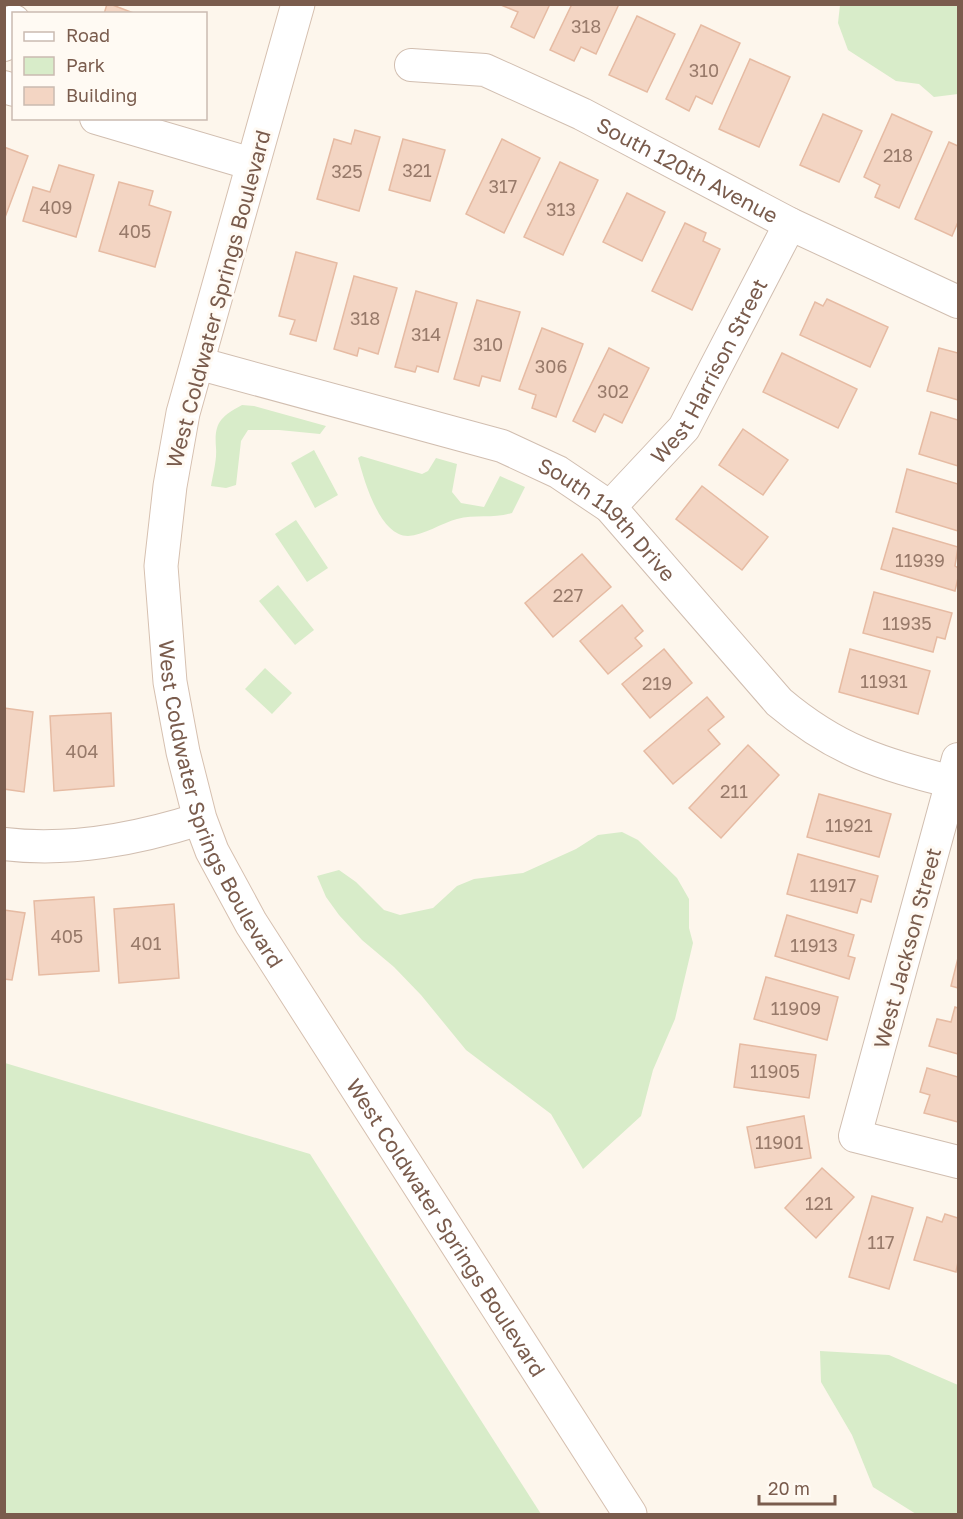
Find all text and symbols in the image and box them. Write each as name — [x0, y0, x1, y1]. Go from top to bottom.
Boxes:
legend — [12, 12, 207, 120]
house number: 318 — [571, 15, 601, 37]
text: Road — [66, 24, 110, 46]
text: Park — [66, 54, 105, 76]
house number: 310 — [689, 59, 719, 81]
text: Building — [66, 84, 137, 106]
street label: South 120th Avenue — [592, 111, 783, 228]
street label: West Coldwater Springs Boulevard — [160, 127, 276, 471]
house number: 218 — [883, 144, 913, 166]
house number: 321 — [402, 159, 432, 181]
house number: 325 — [331, 160, 363, 182]
house number: 317 — [489, 175, 517, 197]
house number: 409 — [39, 196, 73, 218]
house number: 313 — [546, 198, 576, 220]
house number: 405 — [119, 220, 151, 242]
street label: West Harrison Street — [645, 274, 772, 469]
house number: 318 — [350, 307, 380, 329]
house number: 314 — [411, 323, 441, 345]
house number: 310 — [473, 333, 503, 355]
house number: 306 — [535, 355, 567, 377]
house number: 302 — [597, 380, 629, 402]
street label: South 119th Drive — [534, 452, 681, 587]
house number: 11939 — [895, 549, 945, 571]
house number: 227 — [553, 584, 583, 606]
house number: 11935 — [882, 612, 932, 634]
street label: West Coldwater Springs Boulevard — [154, 639, 289, 972]
house number: 11931 — [860, 670, 908, 692]
house number: 219 — [642, 672, 672, 694]
house number: 404 — [65, 740, 99, 762]
house number: 211 — [720, 780, 748, 802]
house number: 11921 — [825, 814, 873, 836]
street label: West Jackson Street — [868, 845, 946, 1051]
house number: 11917 — [810, 874, 856, 896]
house number: 405 — [51, 925, 83, 947]
house number: 401 — [131, 932, 162, 954]
house number: 11913 — [790, 934, 838, 956]
house number: 11909 — [771, 997, 821, 1019]
house number: 11905 — [750, 1060, 800, 1082]
street label: West Coldwater Springs Boulevard — [341, 1074, 551, 1381]
house number: 11901 — [755, 1131, 803, 1153]
house number: 121 — [805, 1192, 833, 1214]
house number: 117 — [868, 1231, 895, 1253]
scale bar — [759, 1468, 836, 1506]
text: 20 m — [768, 1477, 810, 1499]

